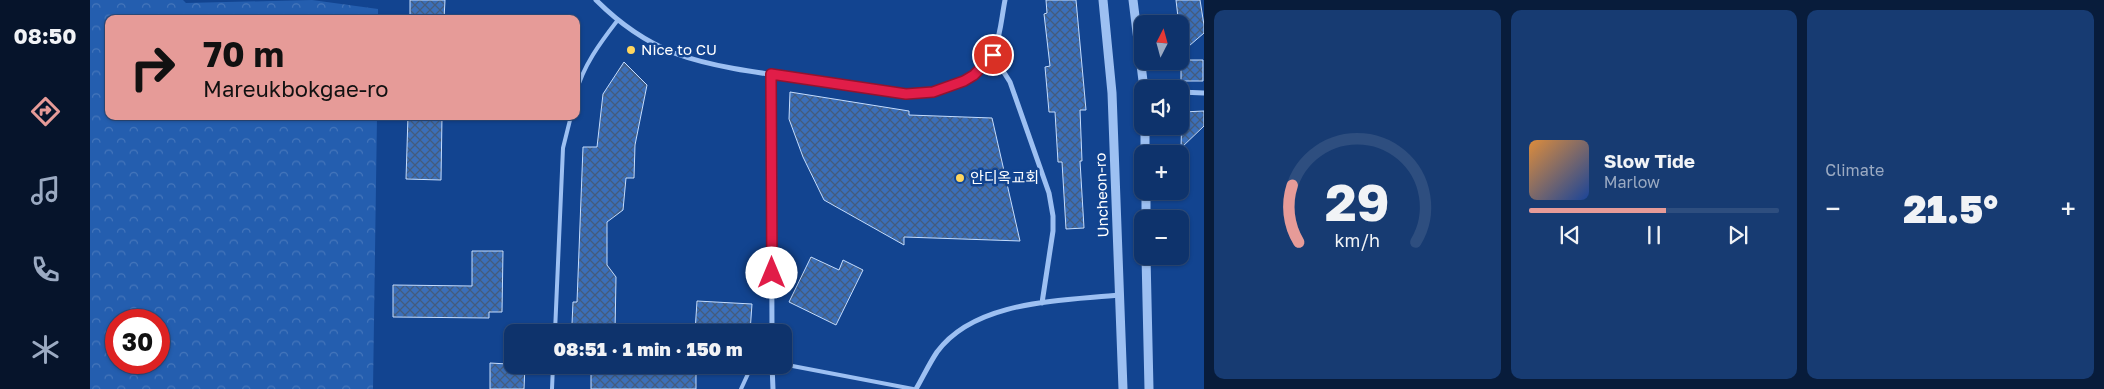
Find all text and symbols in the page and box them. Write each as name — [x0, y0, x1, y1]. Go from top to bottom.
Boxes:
north arrow — [1134, 15, 1189, 70]
map controls — [1134, 15, 1189, 265]
text: 08:50 — [13, 22, 77, 49]
text: 70 m — [203, 33, 284, 75]
pin — [972, 34, 1014, 76]
icon: right — [120, 35, 185, 100]
place label: Nice to CU — [641, 40, 717, 58]
icon: arrive — [979, 41, 1007, 69]
marker: Nice to CU — [625, 44, 637, 56]
text: Mareukbokgae-ro — [203, 75, 389, 102]
button: sound — [1134, 80, 1189, 135]
icon: directions — [28, 94, 63, 129]
button: + — [1134, 145, 1189, 200]
text: Slow Tide — [1604, 149, 1695, 172]
street label: Uncheon-ro — [1091, 152, 1111, 238]
text: Climate — [1825, 160, 1884, 180]
place label: 안디옥교회 — [970, 168, 1039, 186]
text: 29 — [1325, 170, 1390, 232]
marker: 안디옥교회 — [954, 172, 966, 184]
text: Marlow — [1604, 172, 1660, 192]
icon: music — [28, 173, 63, 208]
text: 21.5° — [1903, 186, 1998, 231]
text: − — [1825, 192, 1841, 225]
text: + — [2061, 192, 2076, 225]
button: − — [1134, 210, 1189, 265]
icon: previous — [1556, 221, 1584, 249]
icon: pause — [1640, 221, 1668, 249]
icon: next — [1724, 221, 1752, 249]
text: km/h — [1335, 229, 1380, 251]
position arrow — [745, 246, 797, 298]
icon: phone — [28, 252, 63, 287]
speed limit sign: 30 — [105, 309, 170, 374]
icon: climate — [28, 332, 63, 367]
text: 08:51 · 1 min · 150 m — [554, 337, 742, 360]

